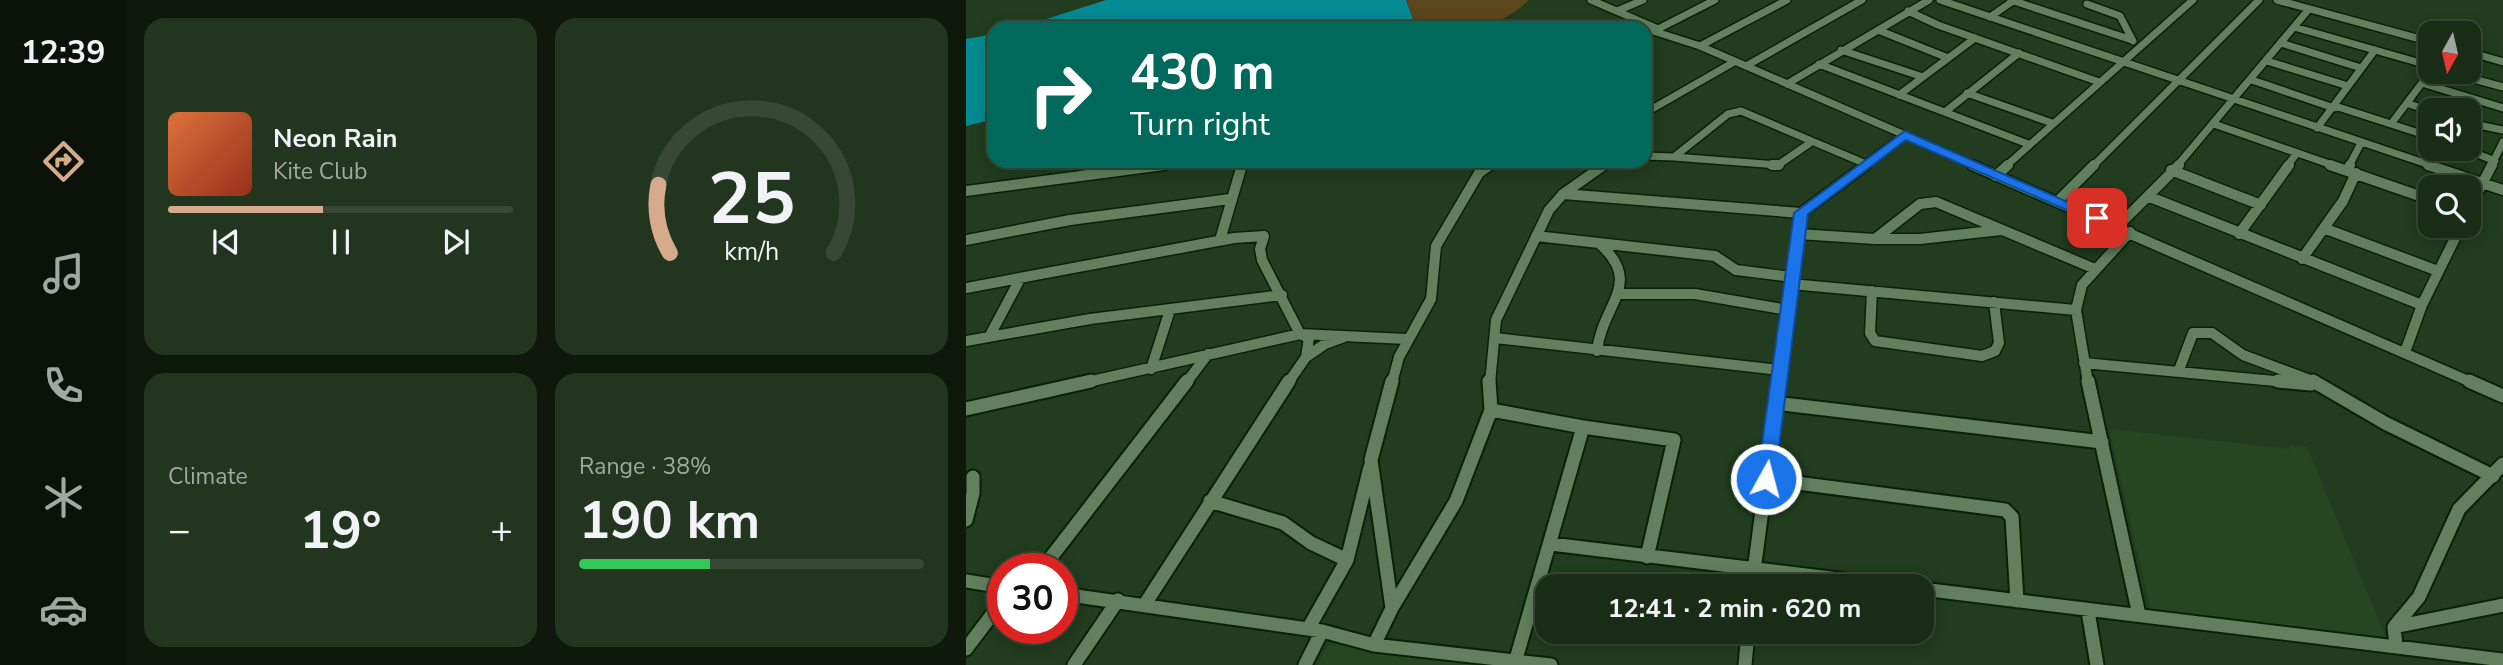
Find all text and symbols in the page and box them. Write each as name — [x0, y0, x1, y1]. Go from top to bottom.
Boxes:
north arrow — [2418, 21, 2482, 84]
map controls — [2418, 21, 2481, 238]
text: 12:39 — [21, 31, 105, 74]
text: 430 m — [1130, 39, 1274, 106]
icon: right — [1015, 49, 1106, 140]
button: sound — [2418, 98, 2481, 161]
text: Turn right — [1130, 103, 1270, 146]
text: Neon Rain — [273, 121, 398, 156]
icon: directions — [39, 137, 88, 186]
text: 25 — [708, 149, 795, 249]
text: Kite Club — [273, 156, 367, 187]
button: search — [2418, 175, 2481, 238]
pin — [2067, 188, 2127, 248]
icon: arrive — [2078, 199, 2116, 237]
icon: previous — [207, 223, 245, 261]
icon: pause — [322, 223, 360, 261]
icon: next — [437, 223, 475, 261]
text: km/h — [724, 235, 779, 269]
icon: music — [39, 249, 88, 298]
icon: phone — [39, 361, 88, 410]
position arrow — [1729, 442, 1803, 516]
text: Range · 38% — [579, 451, 711, 482]
text: Climate — [168, 461, 248, 492]
icon: climate — [39, 473, 88, 522]
text: 190 km — [579, 485, 760, 556]
text: 19° — [299, 495, 382, 566]
text: − — [168, 505, 191, 556]
text: + — [490, 505, 513, 556]
speed limit sign: 30 — [987, 553, 1078, 644]
icon: car — [39, 585, 88, 634]
text: 12:41 · 2 min · 620 m — [1608, 591, 1861, 626]

